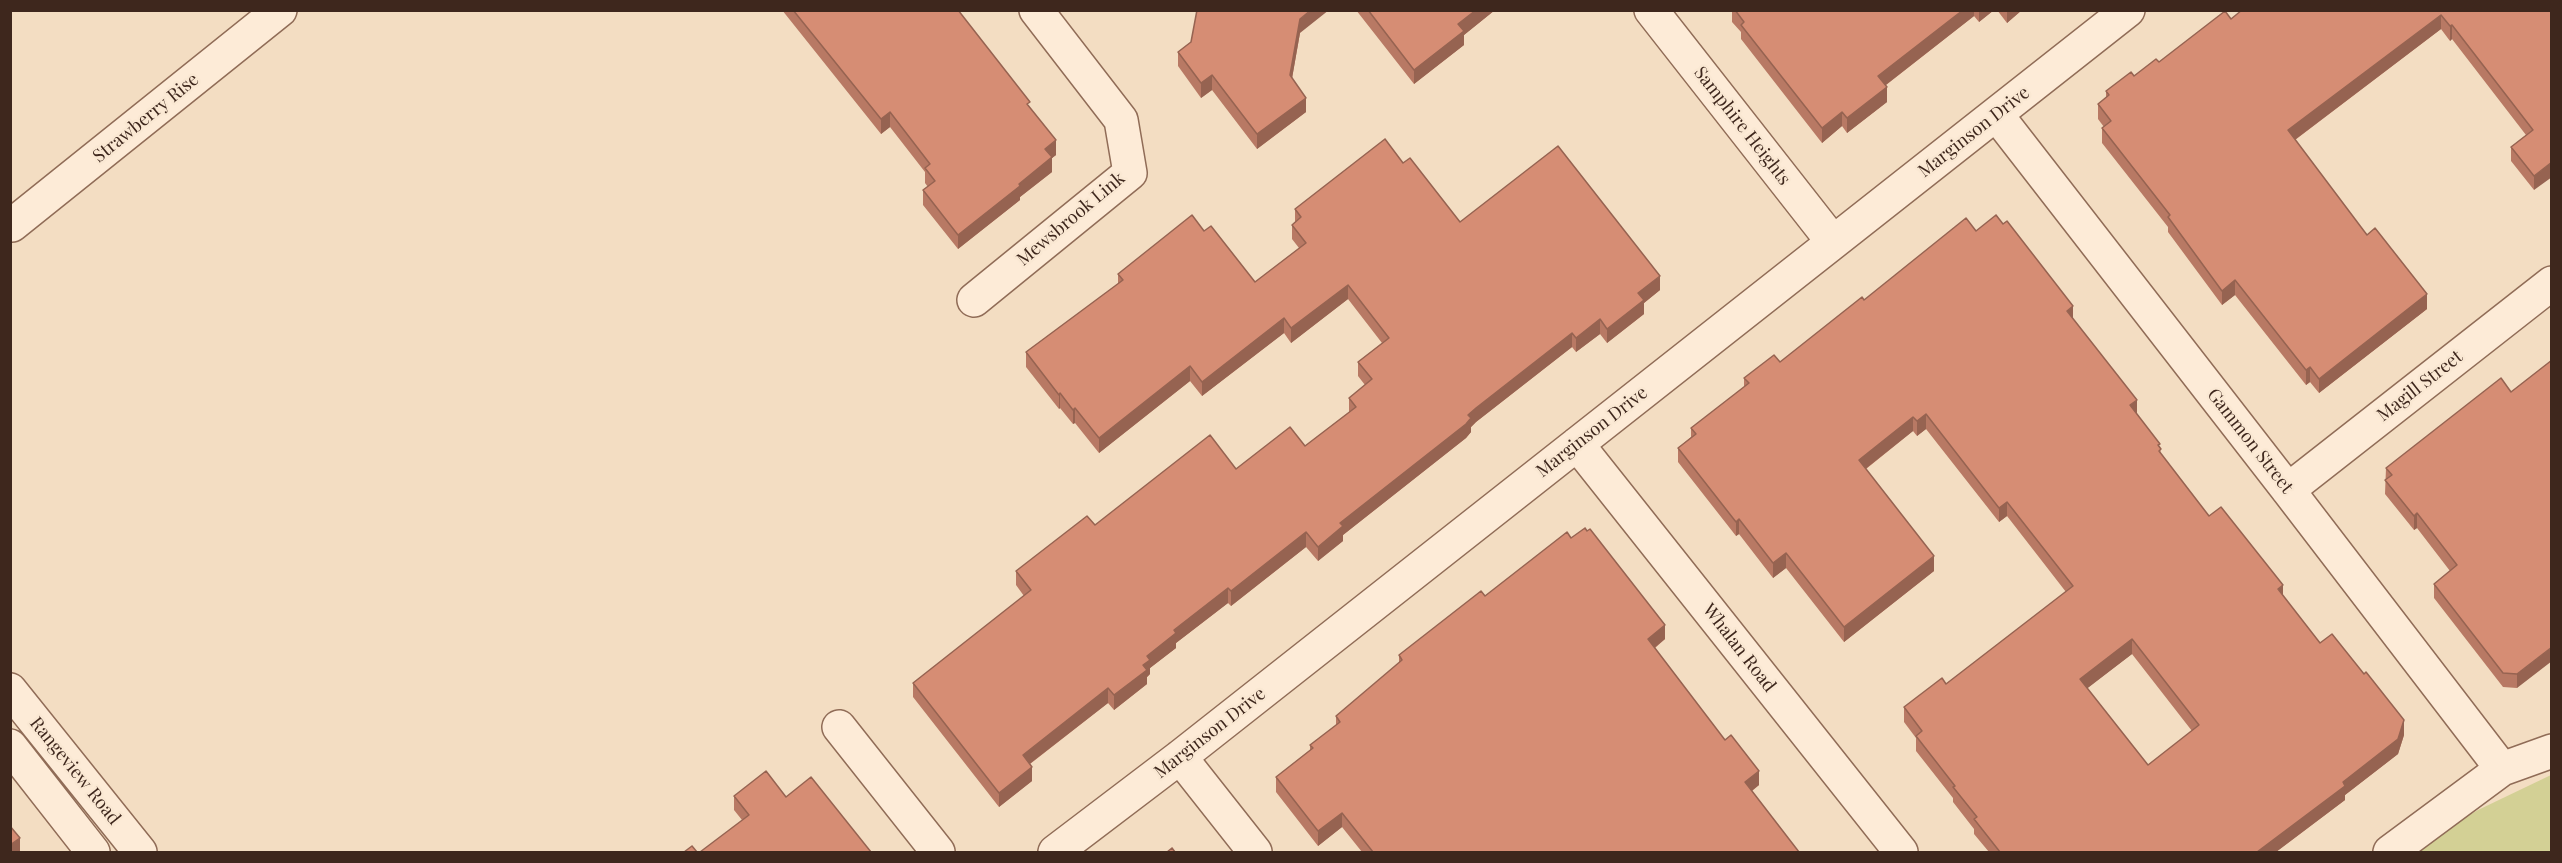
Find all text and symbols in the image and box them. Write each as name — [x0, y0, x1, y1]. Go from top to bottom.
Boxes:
street label: Samphire Heights — [1689, 62, 1795, 190]
street label: Strawberry Rise — [89, 69, 203, 167]
street label: Marginson Drive — [1914, 82, 2034, 182]
street label: Mewsbrook Link — [1013, 168, 1129, 270]
street label: Magill Street — [2373, 346, 2467, 426]
street label: Marginson Drive — [1532, 382, 1652, 482]
street label: Gammon Street — [2202, 384, 2298, 498]
street label: Whalan Road — [1698, 600, 1780, 696]
street label: Marginson Drive — [1150, 683, 1270, 783]
street label: Rangeview Road — [25, 713, 125, 829]

